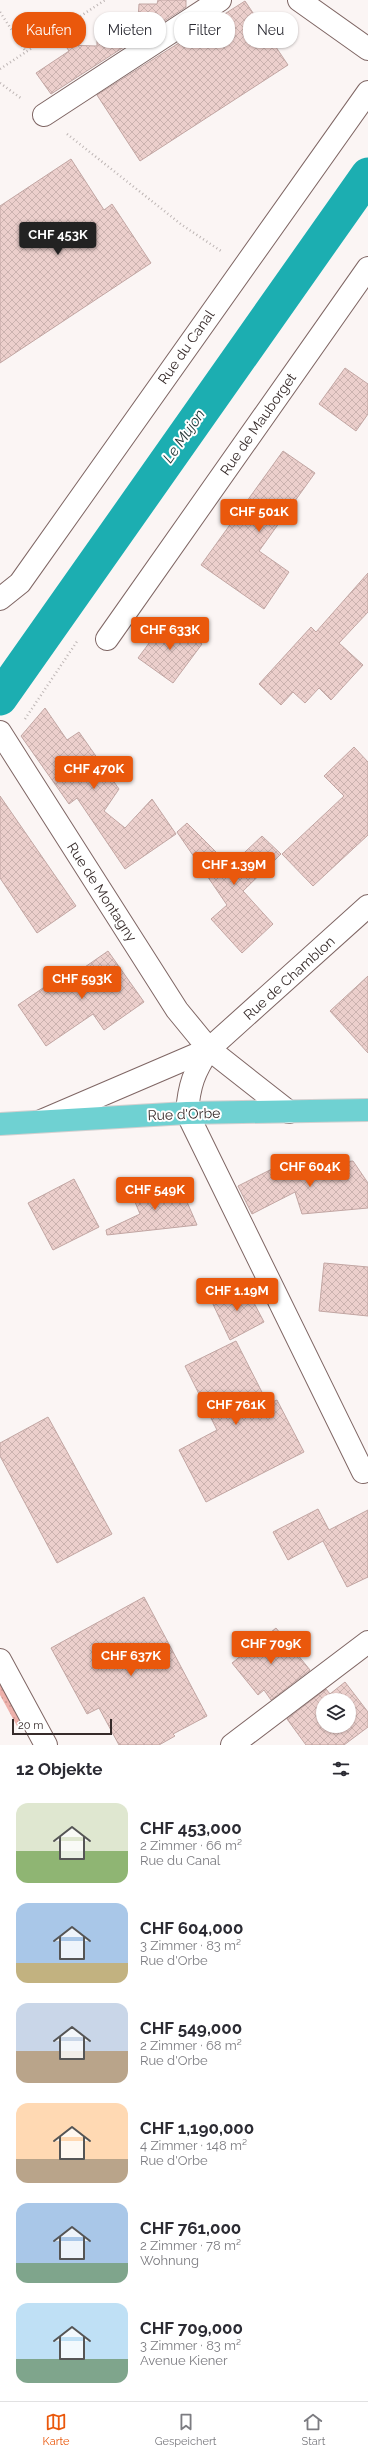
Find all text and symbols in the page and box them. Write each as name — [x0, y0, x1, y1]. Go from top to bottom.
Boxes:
chip: Kaufen — [12, 12, 86, 48]
chip: Mieten — [94, 12, 166, 48]
chip: Filter — [174, 12, 235, 48]
chip: Neu — [243, 12, 298, 48]
pin: CHF 453K — [17, 222, 99, 256]
text: CHF 453K — [28, 227, 88, 242]
street label: Rue du Canal — [155, 307, 217, 387]
street label: Rue de Mauborget — [217, 370, 299, 478]
water label: Le Mujon — [159, 406, 209, 466]
pin: CHF 501K — [218, 499, 300, 533]
text: CHF 501K — [229, 504, 289, 519]
pin: CHF 633K — [129, 617, 211, 651]
text: CHF 633K — [140, 622, 200, 637]
pin: CHF 470K — [53, 756, 135, 790]
text: CHF 470K — [64, 761, 124, 776]
street label: Rue de Montagny — [64, 840, 140, 945]
pin: CHF 1.39M — [188, 852, 280, 886]
text: CHF 1.39M — [202, 857, 266, 872]
street label: Rue de Chamblon — [240, 933, 338, 1023]
pin: CHF 593K — [41, 966, 123, 1000]
text: CHF 593K — [52, 971, 112, 986]
street label: Rue d'Orbe — [147, 1105, 221, 1123]
pin: CHF 604K — [269, 1154, 351, 1188]
text: CHF 604K — [280, 1159, 340, 1174]
pin: CHF 549K — [114, 1177, 196, 1211]
text: CHF 549K — [125, 1182, 185, 1197]
pin: CHF 1.19M — [191, 1278, 283, 1312]
text: CHF 1.19M — [205, 1283, 269, 1298]
pin: CHF 761K — [195, 1392, 277, 1426]
text: CHF 761K — [206, 1397, 266, 1412]
pin: CHF 709K — [230, 1631, 312, 1665]
text: CHF 709K — [241, 1636, 301, 1651]
pin: CHF 637K — [90, 1643, 172, 1677]
text: CHF 637K — [101, 1648, 161, 1663]
map controls — [316, 1693, 356, 1733]
button: layers — [316, 1693, 356, 1733]
scale bar — [12, 1717, 112, 1736]
text: 20 m — [18, 1719, 43, 1732]
icon: filters — [330, 1758, 352, 1780]
text: 12 Objekte — [16, 1759, 102, 1779]
text: CHF 453,000 — [140, 1818, 242, 1838]
icon: home — [48, 1819, 96, 1867]
text: 2 Zimmer · 66 m² — [140, 1838, 242, 1853]
text: Rue du Canal — [140, 1853, 220, 1868]
text: CHF 604,000 — [140, 1918, 243, 1938]
icon: home — [48, 1919, 96, 1967]
text: 3 Zimmer · 83 m² — [140, 1938, 241, 1953]
text: Rue d'Orbe — [140, 1953, 208, 1968]
text: CHF 549,000 — [140, 2018, 242, 2038]
icon: home — [48, 2019, 96, 2067]
text: 2 Zimmer · 68 m² — [140, 2038, 242, 2053]
text: Rue d'Orbe — [140, 2053, 208, 2068]
text: CHF 1,190,000 — [140, 2118, 254, 2138]
icon: home — [48, 2119, 96, 2167]
text: 4 Zimmer · 148 m² — [140, 2138, 247, 2153]
text: Rue d'Orbe — [140, 2153, 208, 2168]
text: CHF 761,000 — [140, 2218, 241, 2238]
icon: home — [48, 2219, 96, 2267]
text: 2 Zimmer · 78 m² — [140, 2238, 241, 2253]
text: Wohnung — [140, 2253, 199, 2268]
text: CHF 709,000 — [140, 2318, 243, 2338]
icon: home — [48, 2319, 96, 2367]
text: 3 Zimmer · 83 m² — [140, 2338, 241, 2353]
text: Avenue Kiener — [140, 2353, 228, 2368]
tab: Karte — [43, 2411, 70, 2448]
tab: Gespeichert — [155, 2411, 216, 2448]
tab: Start — [302, 2411, 325, 2448]

